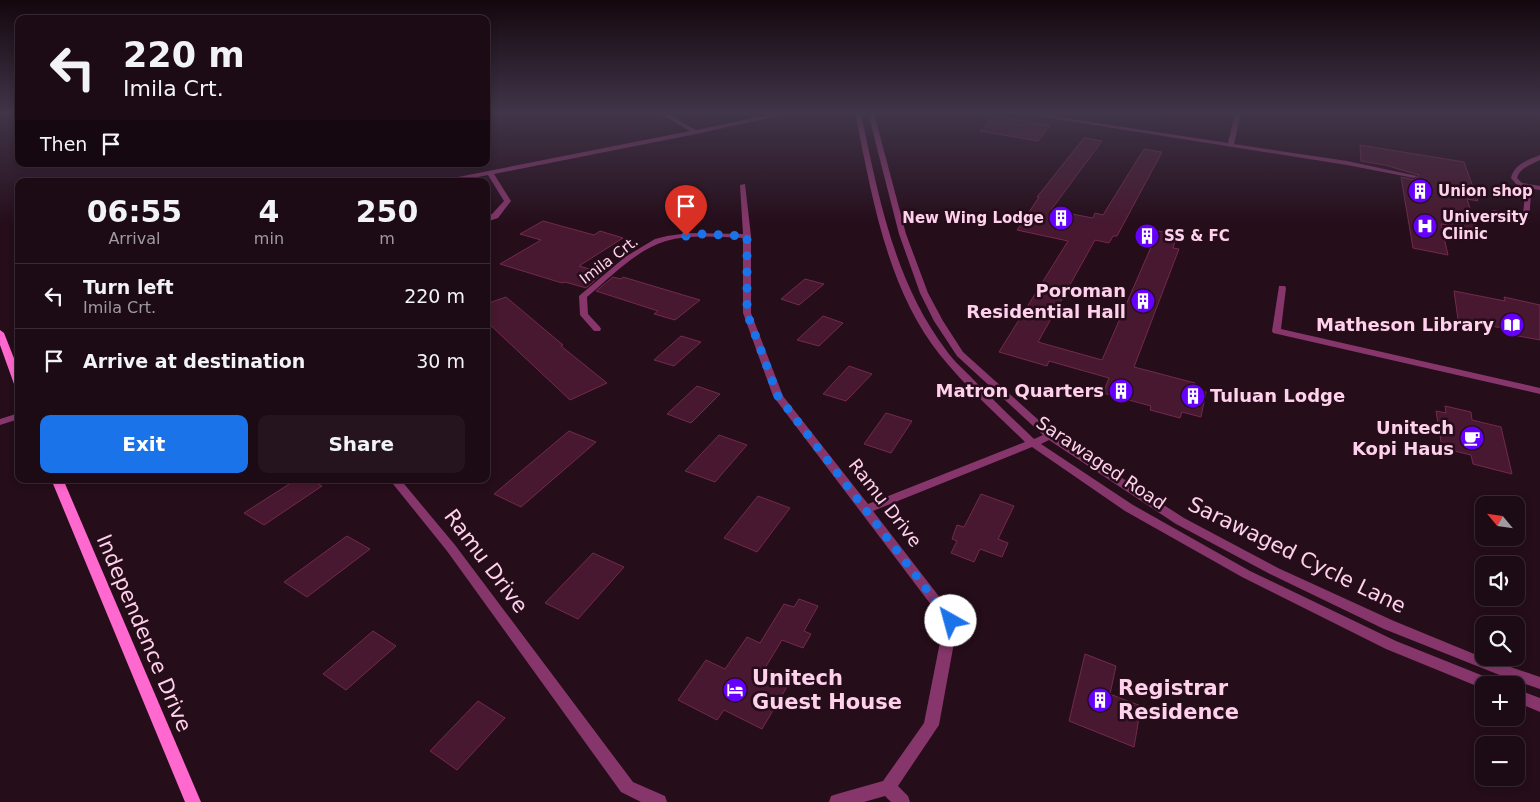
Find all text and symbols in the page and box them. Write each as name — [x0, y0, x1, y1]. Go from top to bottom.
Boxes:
icon: left — [40, 35, 105, 100]
text: 220 m — [123, 35, 245, 75]
text: Imila Crt. — [123, 76, 224, 101]
icon: arrive — [97, 130, 125, 158]
text: Then — [40, 133, 87, 155]
building icon: Union shop — [1407, 178, 1433, 204]
place label: Union shop — [1438, 182, 1533, 200]
pin — [665, 185, 707, 236]
icon: arrive — [672, 192, 700, 220]
text: 06:55 — [87, 194, 182, 229]
text: 4 — [258, 194, 279, 229]
text: 250 — [356, 194, 418, 229]
building icon: New Wing Lodge — [1048, 205, 1074, 231]
place label: University Clinic — [1442, 208, 1529, 243]
place label: New Wing Lodge — [902, 209, 1044, 227]
hospital icon: University Clinic — [1412, 213, 1438, 239]
building icon: SS & FC — [1134, 223, 1160, 249]
place label: SS & FC — [1164, 227, 1230, 245]
text: Arrival — [108, 229, 160, 248]
text: min — [254, 229, 284, 248]
text: m — [379, 229, 395, 248]
street label: Imila Crt. — [576, 232, 642, 288]
text: Turn left — [83, 276, 174, 298]
place label: Poroman Residential Hall — [966, 280, 1126, 322]
icon: left — [40, 282, 68, 310]
text: 220 m — [404, 285, 465, 307]
building icon: Poroman Residential Hall — [1130, 288, 1156, 314]
text: Imila Crt. — [83, 298, 156, 317]
library icon: Matheson Library — [1499, 312, 1525, 338]
place label: Matheson Library — [1316, 314, 1494, 335]
icon: arrive — [40, 347, 68, 375]
text: Arrive at destination — [83, 350, 305, 372]
text: 30 m — [416, 350, 465, 372]
building icon: Matron Quarters — [1108, 378, 1134, 404]
place label: Matron Quarters — [935, 380, 1104, 401]
building icon: Tuluan Lodge — [1180, 383, 1206, 409]
place label: Tuluan Lodge — [1210, 385, 1345, 406]
street label: Sarawaged Road — [1033, 412, 1170, 514]
button: Exit — [40, 415, 248, 473]
button: Share — [258, 415, 465, 473]
place label: Unitech Kopi Haus — [1352, 417, 1454, 459]
cafe icon: Unitech Kopi Haus — [1459, 425, 1485, 451]
street label: Ramu Drive — [845, 455, 926, 551]
street label: Sarawaged Cycle Lane — [1184, 492, 1410, 618]
north arrow — [1475, 496, 1525, 546]
map controls — [1475, 496, 1525, 786]
street label: Ramu Drive — [439, 504, 533, 618]
street label: Independence Drive — [92, 531, 196, 735]
button: sound — [1475, 556, 1525, 606]
position arrow — [924, 594, 976, 646]
button: search — [1475, 616, 1525, 666]
place label: Unitech Guest House — [752, 666, 902, 714]
place label: Registrar Residence — [1118, 676, 1239, 724]
button: + — [1475, 676, 1525, 726]
hotel icon: Unitech Guest House — [722, 677, 748, 703]
building icon: Registrar Residence — [1087, 687, 1113, 713]
button: − — [1475, 736, 1525, 786]

